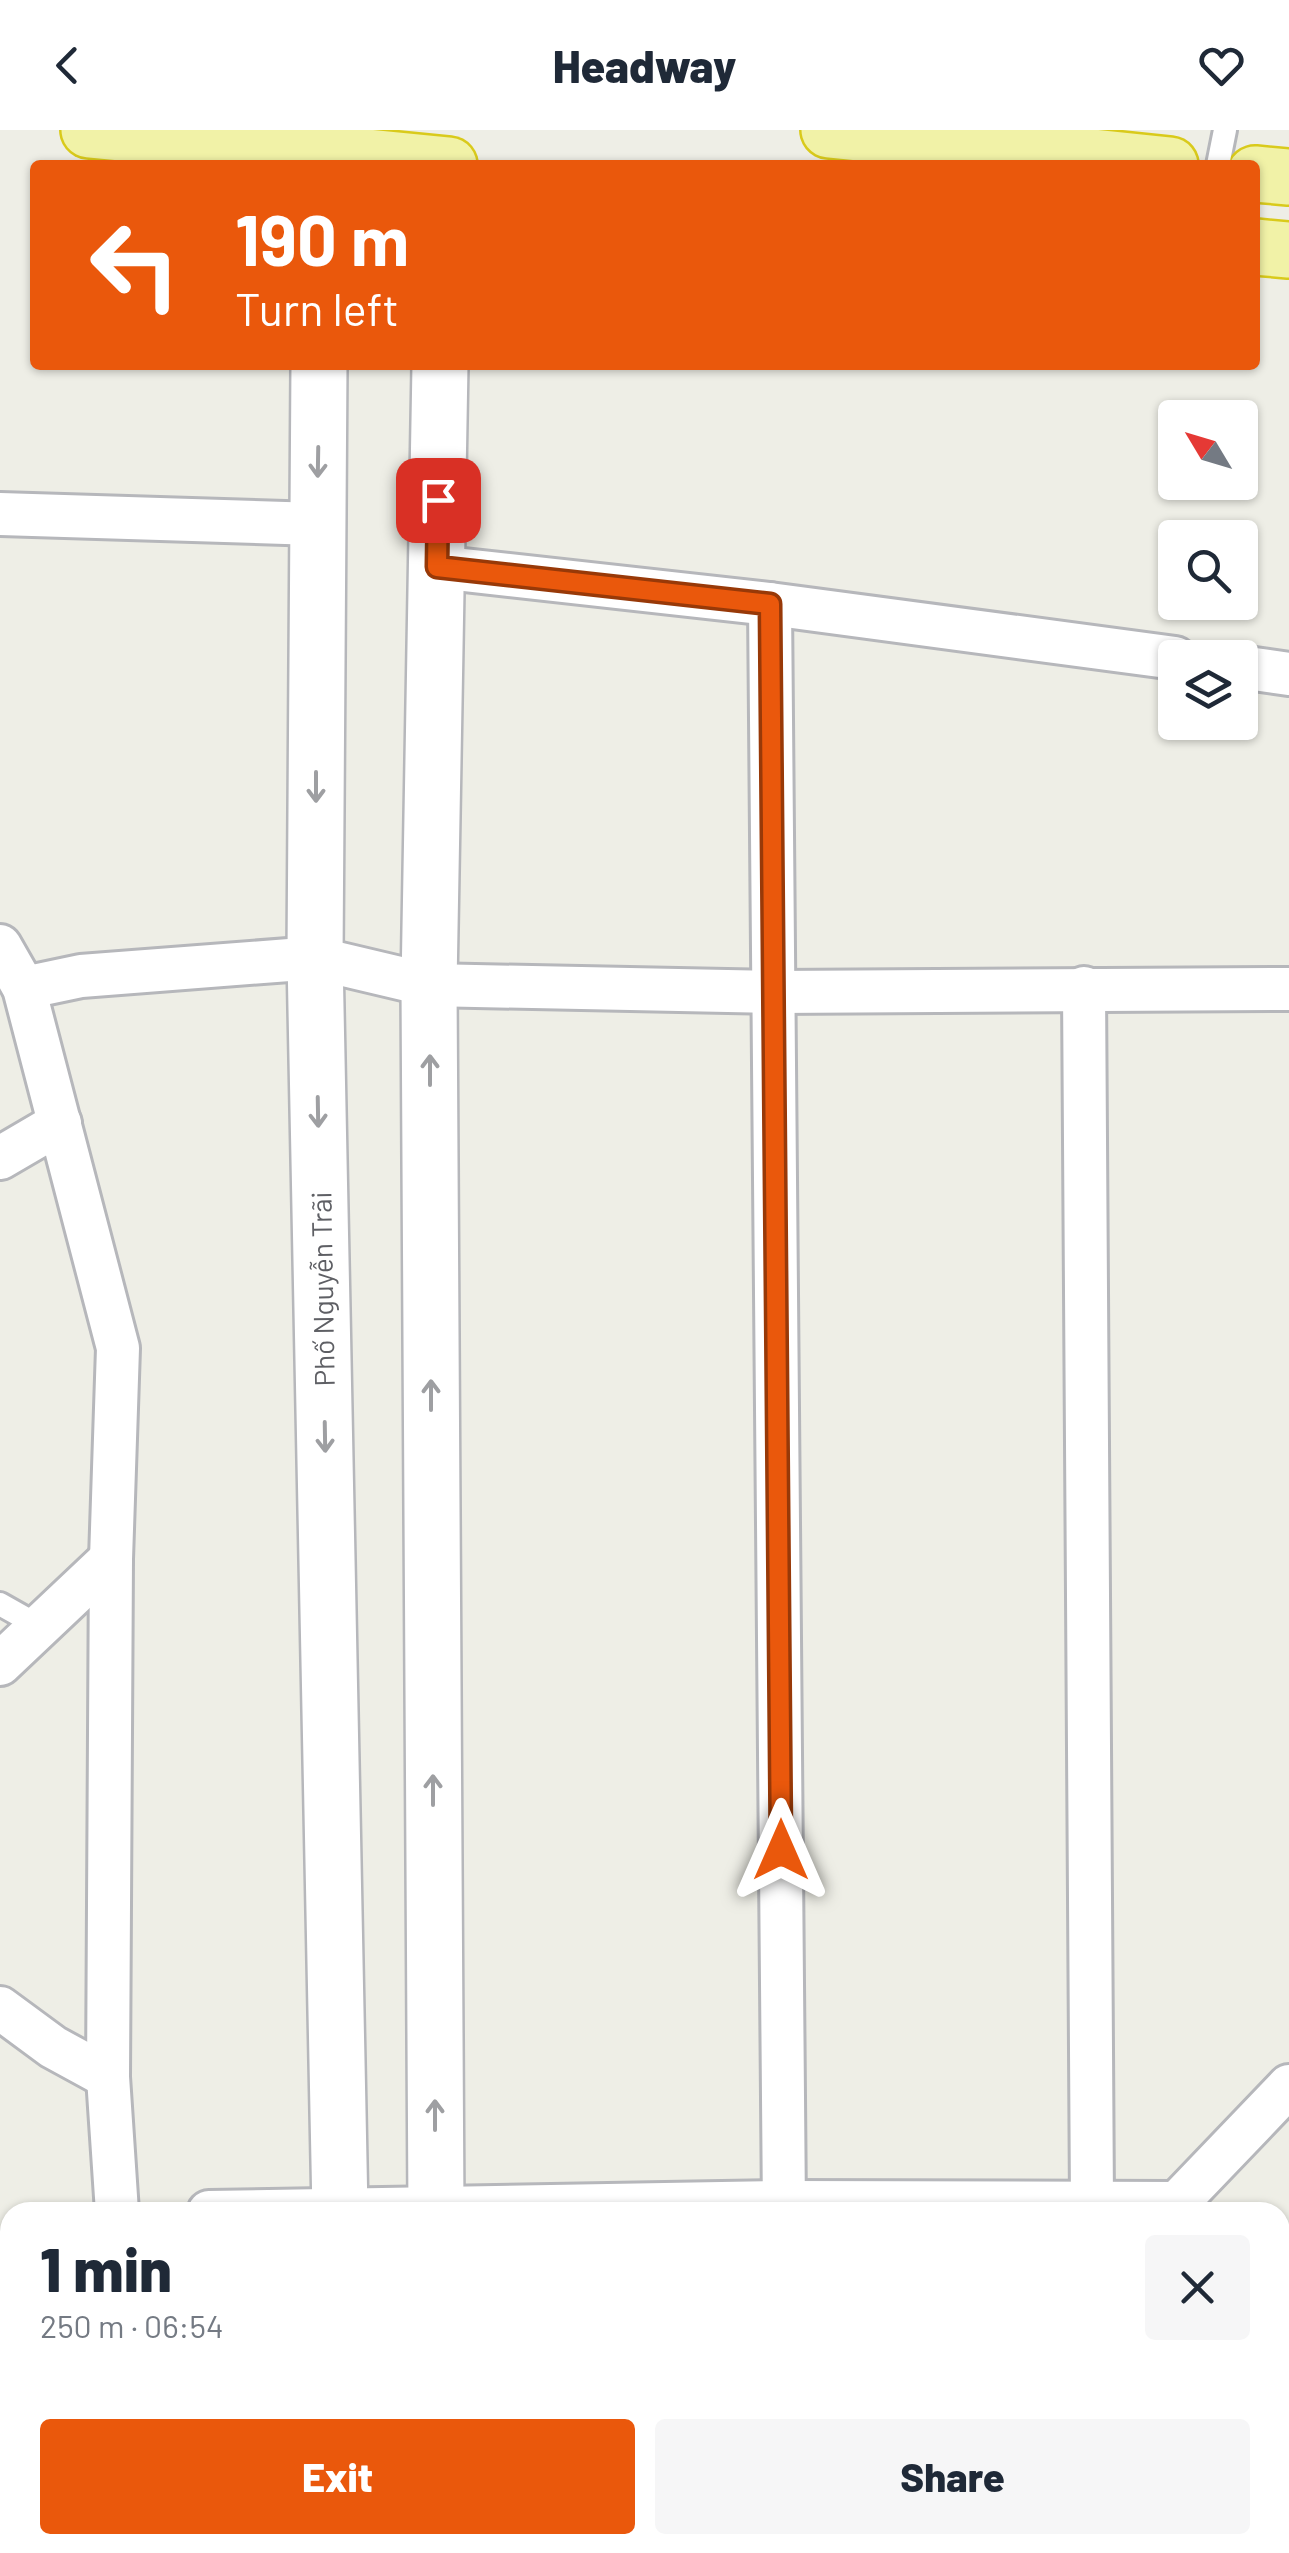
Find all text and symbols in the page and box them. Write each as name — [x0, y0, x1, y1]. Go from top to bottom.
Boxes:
icon: back — [40, 38, 95, 93]
text: Headway — [553, 38, 736, 92]
icon: heart — [1194, 38, 1249, 93]
text: 190 m — [235, 196, 409, 280]
icon: left — [70, 200, 200, 330]
text: Turn left — [235, 281, 399, 335]
north arrow — [1158, 400, 1258, 500]
map controls — [1158, 400, 1258, 740]
one-way arrow — [308, 446, 328, 478]
pin — [396, 458, 481, 543]
icon: arrive — [411, 473, 466, 528]
button: search — [1158, 520, 1258, 620]
button: layers — [1158, 640, 1258, 740]
one-way arrow — [306, 770, 326, 803]
one-way arrow — [420, 1055, 440, 1088]
one-way arrow — [309, 1096, 328, 1128]
street label: Phố Nguyễn Trãi — [303, 1191, 341, 1387]
one-way arrow — [422, 1380, 440, 1412]
one-way arrow — [315, 1421, 334, 1453]
one-way arrow — [424, 1775, 442, 1808]
position arrow — [729, 1798, 833, 1902]
one-way arrow — [426, 2100, 444, 2132]
text: 1 min — [40, 2232, 172, 2304]
button: close — [1145, 2235, 1250, 2340]
text: 250 m · 06:54 — [40, 2306, 224, 2344]
button: Exit — [40, 2419, 635, 2534]
button: Share — [655, 2419, 1250, 2534]

